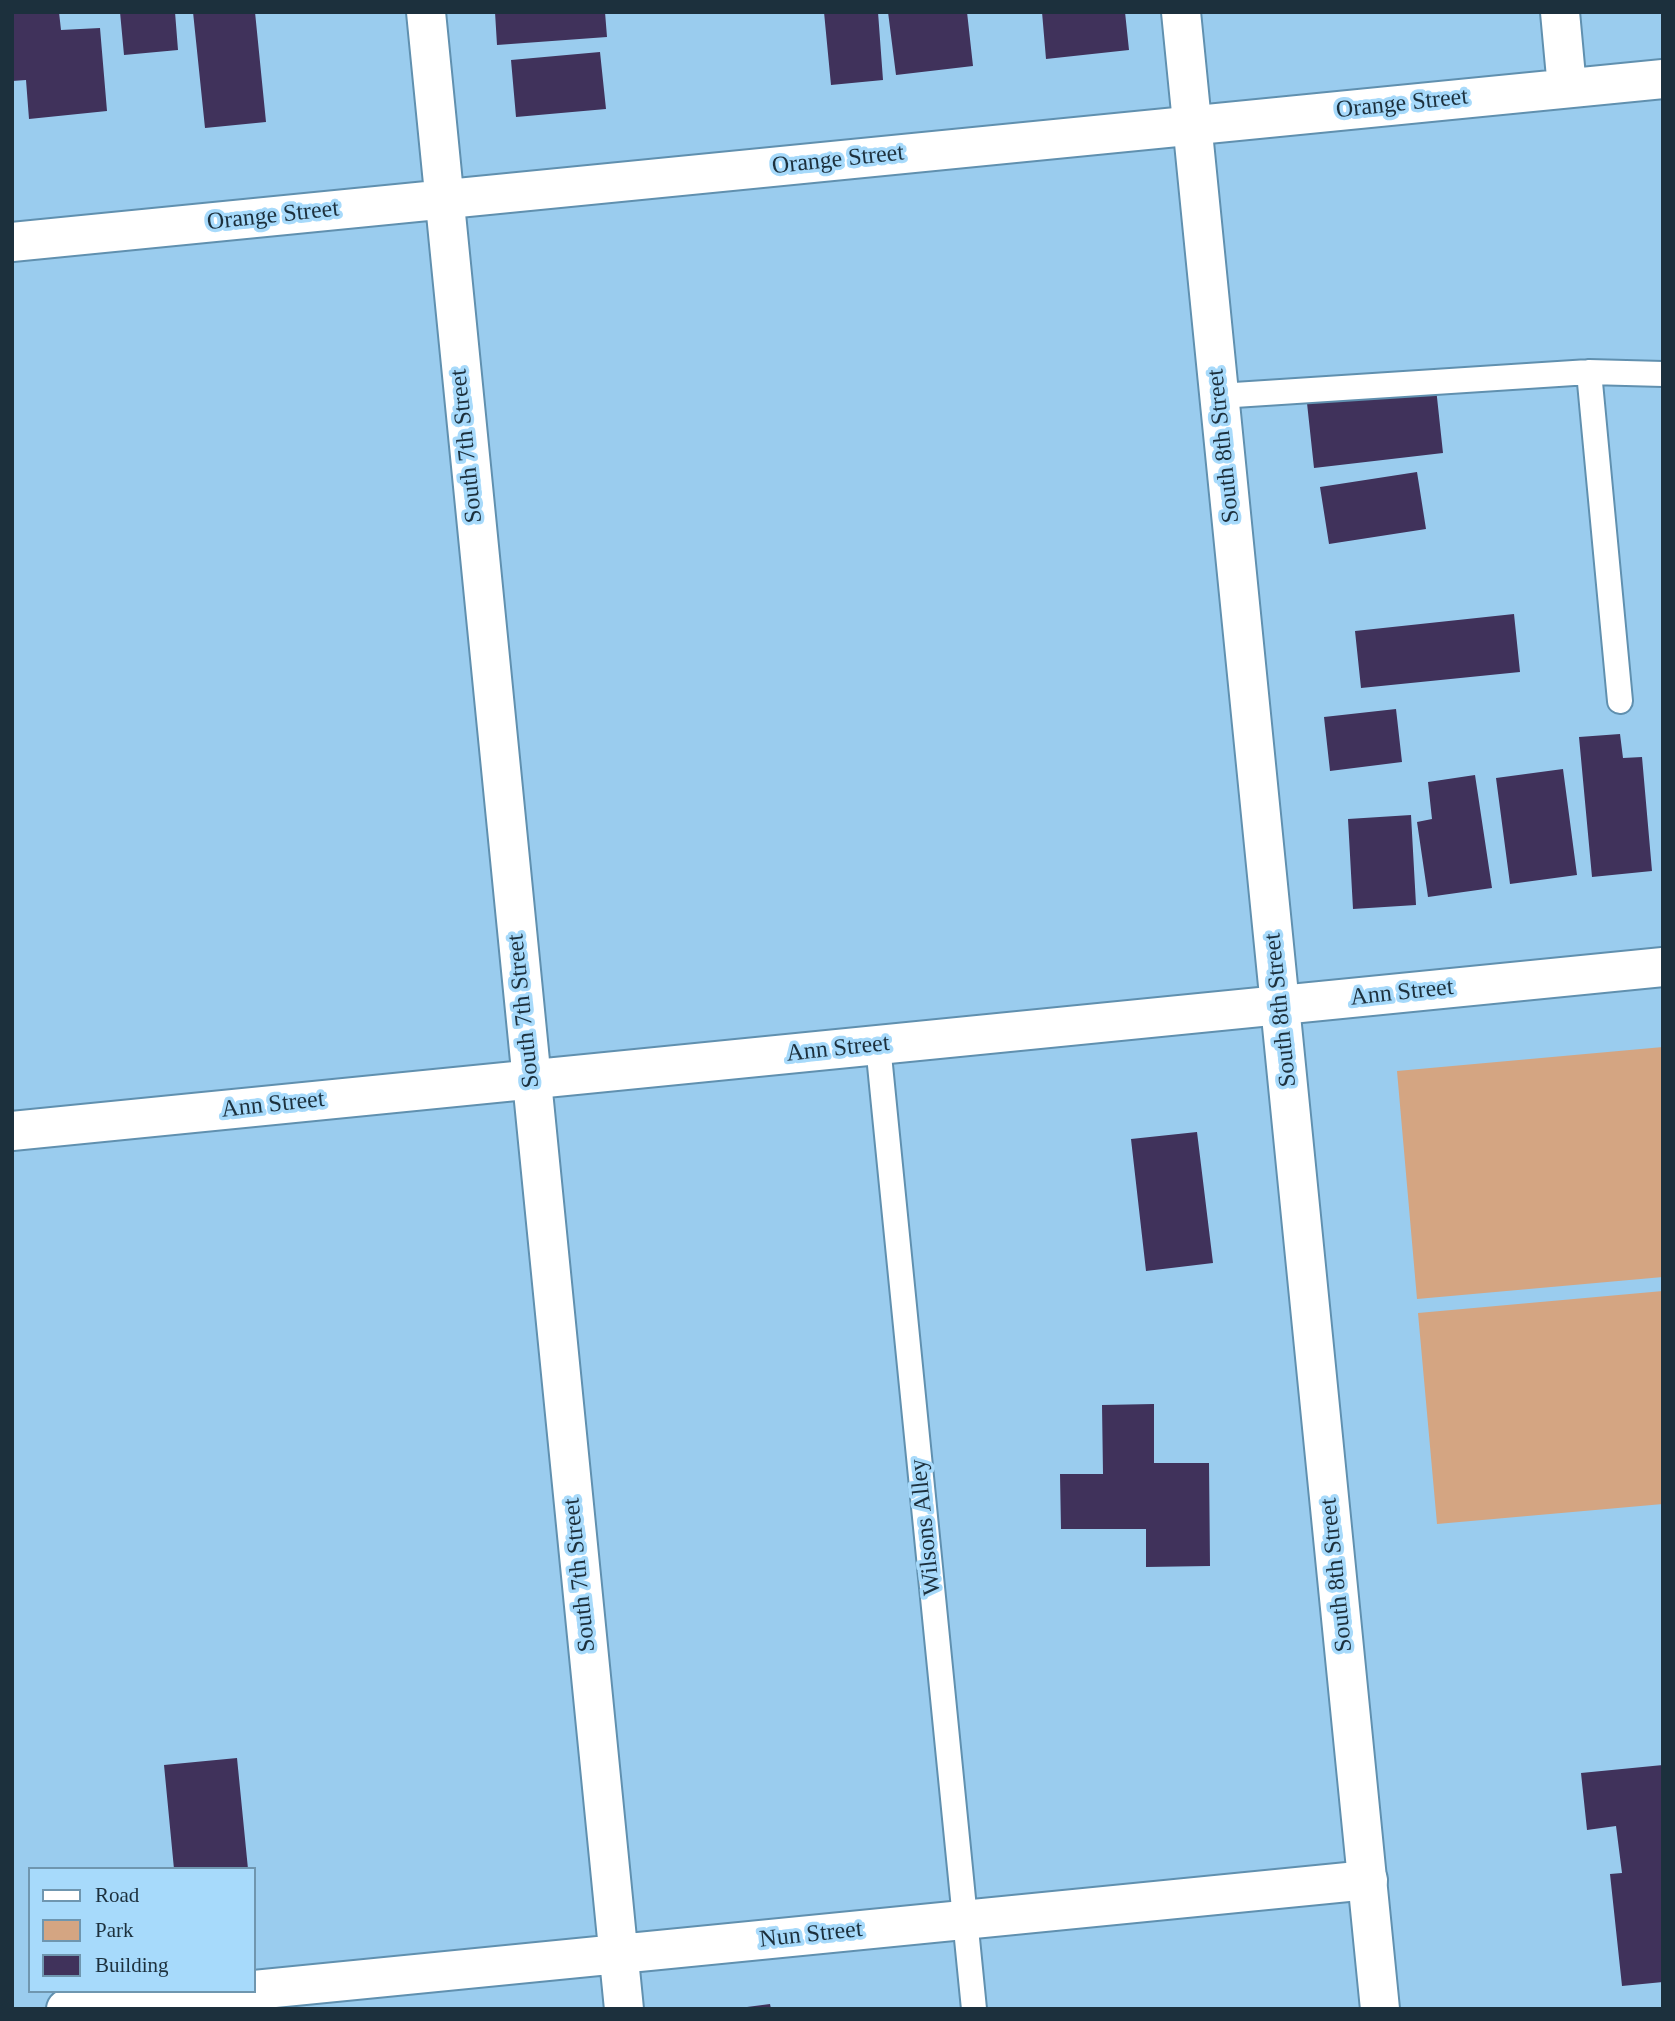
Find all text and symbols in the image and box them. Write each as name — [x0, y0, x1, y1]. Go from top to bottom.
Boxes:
street label: Orange Street — [1335, 83, 1469, 125]
street label: Orange Street — [771, 139, 905, 181]
street label: Orange Street — [206, 195, 340, 237]
street label: South 7th Street — [445, 368, 489, 524]
street label: South 8th Street — [1202, 368, 1246, 524]
street label: South 8th Street — [1259, 932, 1303, 1088]
street label: South 7th Street — [502, 933, 546, 1089]
street label: Ann Street — [1349, 973, 1455, 1013]
street label: Ann Street — [785, 1029, 891, 1069]
street label: Ann Street — [220, 1085, 326, 1125]
street label: Wilsons Alley — [905, 1457, 947, 1597]
street label: South 7th Street — [558, 1497, 602, 1653]
street label: South 8th Street — [1315, 1497, 1359, 1653]
legend — [28, 1867, 256, 1993]
text: Road — [95, 1883, 139, 1907]
street label: Nun Street — [758, 1915, 864, 1955]
text: Park — [95, 1918, 134, 1942]
text: Building — [95, 1953, 169, 1977]

